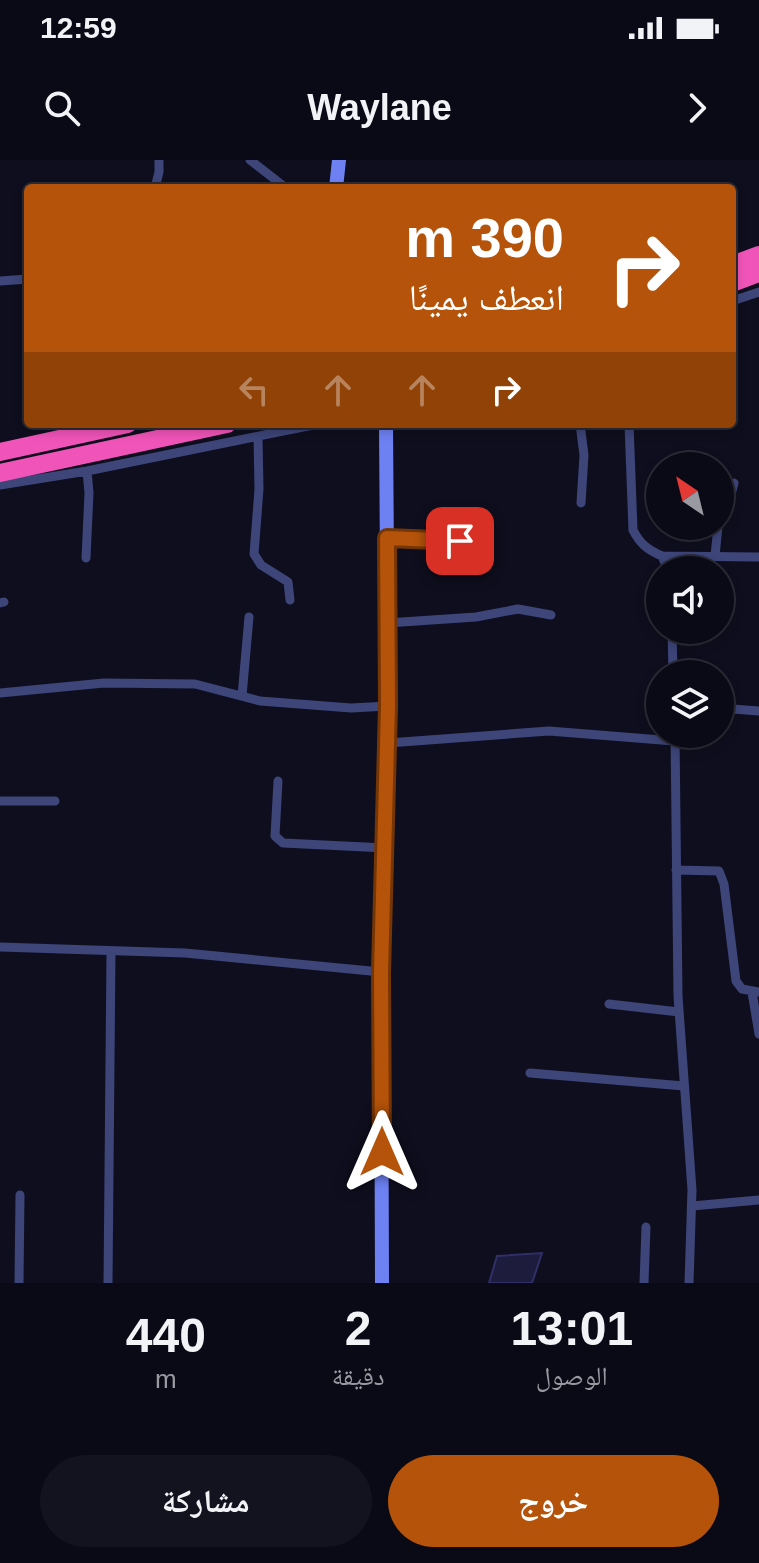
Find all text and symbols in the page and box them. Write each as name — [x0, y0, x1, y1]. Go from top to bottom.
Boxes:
text: 12:59 — [40, 11, 117, 44]
icon: search — [40, 86, 84, 130]
icon: forward — [675, 86, 719, 130]
text: Waylane — [307, 87, 452, 128]
text: 390 m — [405, 206, 564, 269]
icon: right — [592, 216, 696, 320]
text: انعطف يمينًا — [409, 277, 564, 318]
icon: left — [232, 368, 276, 412]
icon: ahead — [316, 368, 360, 412]
icon: ahead — [400, 368, 444, 412]
icon: right — [484, 368, 528, 412]
north arrow — [646, 452, 734, 540]
map controls — [646, 452, 734, 748]
pin — [426, 507, 494, 575]
icon: arrive — [438, 519, 482, 563]
button: sound — [646, 556, 734, 644]
button: layers — [646, 660, 734, 748]
position arrow — [340, 1110, 424, 1194]
text: 2 — [345, 1302, 372, 1355]
text: 13:01 — [510, 1302, 633, 1355]
text: 440 — [126, 1309, 206, 1362]
text: دقيقة — [332, 1361, 385, 1391]
text: الوصول — [536, 1361, 608, 1391]
text: m — [155, 1364, 177, 1394]
button: مشاركة — [40, 1455, 372, 1547]
button: خروج — [388, 1455, 719, 1547]

